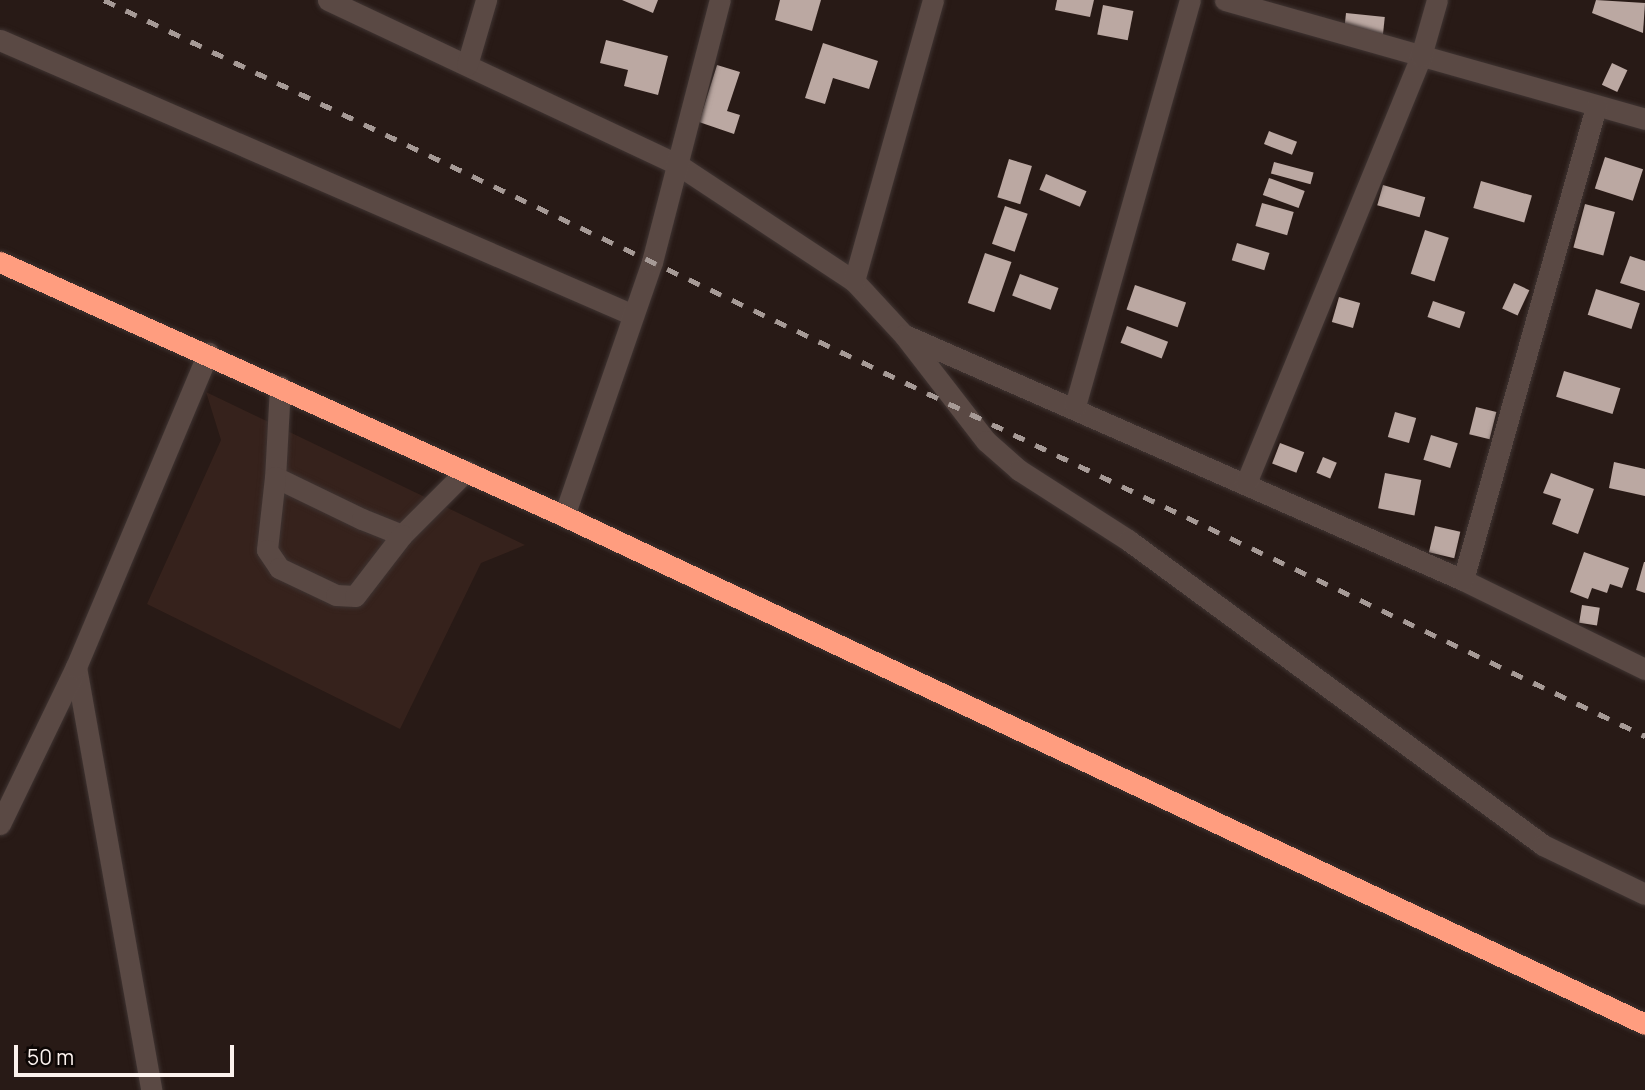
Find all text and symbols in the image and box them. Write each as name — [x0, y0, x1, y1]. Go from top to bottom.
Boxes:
scale bar — [18, 1030, 238, 1074]
text: 50 m — [27, 1043, 74, 1071]

